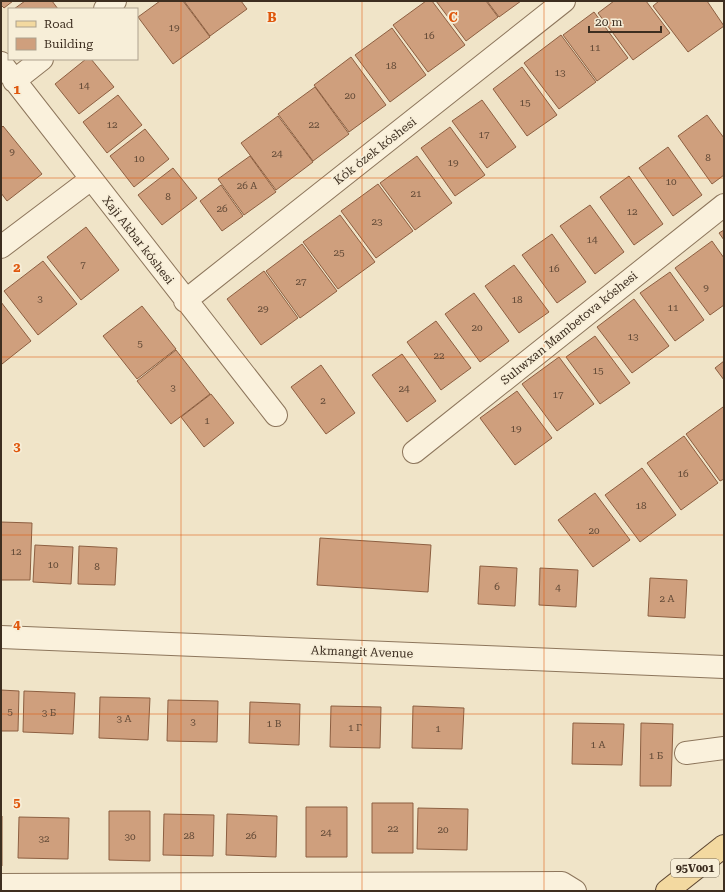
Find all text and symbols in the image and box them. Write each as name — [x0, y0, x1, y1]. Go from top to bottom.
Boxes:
legend — [8, 8, 138, 60]
scale bar — [589, 8, 661, 34]
text: B — [267, 10, 277, 25]
text: C — [448, 10, 458, 25]
text: 20 m — [595, 15, 622, 29]
text: Road — [44, 17, 74, 31]
house number: 19 — [168, 22, 180, 33]
house number: 16 — [423, 30, 435, 41]
text: Building — [44, 37, 93, 51]
house number: 11 — [589, 42, 601, 53]
house number: 18 — [385, 60, 397, 71]
house number: 13 — [554, 67, 566, 78]
house number: 14 — [78, 80, 90, 91]
text: 1 — [13, 82, 21, 97]
house number: 20 — [344, 90, 356, 101]
house number: 15 — [519, 97, 531, 108]
street label: Kók ózek kóshesi — [331, 114, 419, 188]
house number: 12 — [106, 119, 118, 130]
house number: 22 — [308, 119, 320, 130]
house number: 17 — [478, 129, 490, 140]
house number: 9 — [9, 146, 15, 157]
house number: 24 — [271, 148, 283, 159]
house number: 8 — [705, 152, 711, 163]
house number: 10 — [133, 153, 145, 164]
house number: 19 — [447, 157, 459, 168]
house number: 10 — [665, 176, 677, 187]
house number: 26 А — [237, 180, 257, 191]
house number: 21 — [410, 188, 422, 199]
house number: 8 — [165, 191, 171, 202]
street label: Xaji Akbar kóshesi — [99, 193, 177, 287]
house number: 26 — [216, 203, 228, 214]
house number: 12 — [626, 206, 638, 217]
house number: 23 — [371, 216, 383, 227]
house number: 14 — [586, 234, 598, 245]
house number: 25 — [333, 247, 345, 258]
house number: 7 — [80, 259, 86, 270]
text: 2 — [13, 260, 21, 275]
house number: 16 — [548, 263, 560, 274]
street label: Sulıwxan Mambetova kóshesi — [498, 268, 640, 387]
house number: 27 — [295, 276, 307, 287]
house number: 9 — [703, 282, 709, 293]
house number: 3 — [37, 293, 43, 304]
house number: 18 — [511, 294, 523, 305]
house number: 11 — [667, 302, 679, 313]
house number: 29 — [257, 303, 269, 314]
house number: 20 — [471, 322, 483, 333]
house number: 13 — [627, 331, 639, 342]
house number: 5 — [137, 338, 143, 349]
house number: 22 — [433, 350, 445, 361]
house number: 15 — [592, 365, 604, 376]
house number: 3 — [170, 382, 176, 393]
house number: 24 — [398, 383, 410, 394]
house number: 17 — [552, 389, 564, 400]
house number: 2 — [320, 395, 326, 406]
house number: 1 — [204, 415, 210, 426]
house number: 19 — [510, 423, 522, 434]
text: 3 — [13, 439, 21, 454]
house number: 16 — [677, 468, 689, 479]
house number: 18 — [635, 500, 647, 511]
house number: 20 — [588, 525, 600, 536]
house number: 12 — [10, 546, 22, 557]
house number: 10 — [47, 559, 59, 570]
house number: 8 — [94, 561, 100, 572]
house number: 6 — [494, 581, 500, 592]
house number: 4 — [555, 582, 561, 593]
house number: 2 А — [659, 593, 675, 604]
text: 4 — [13, 617, 21, 632]
street label: Akmangit Avenue — [311, 643, 414, 661]
house number: 5 — [7, 706, 13, 717]
house number: 3 Б — [42, 707, 57, 718]
house number: 3 А — [116, 713, 132, 724]
house number: 3 — [190, 716, 196, 727]
house number: 1 В — [267, 718, 282, 729]
house number: 1 Г — [348, 722, 362, 733]
house number: 1 — [435, 723, 441, 734]
house number: 1 А — [590, 739, 606, 750]
house number: 1 Б — [649, 750, 664, 761]
text: 5 — [13, 795, 21, 810]
house number: 22 — [387, 823, 399, 834]
house number: 20 — [437, 824, 449, 835]
house number: 24 — [320, 827, 332, 838]
house number: 28 — [183, 830, 195, 841]
house number: 26 — [245, 830, 257, 841]
house number: 30 — [124, 831, 136, 842]
house number: 32 — [38, 833, 50, 844]
road number: 95V001 — [671, 859, 719, 877]

